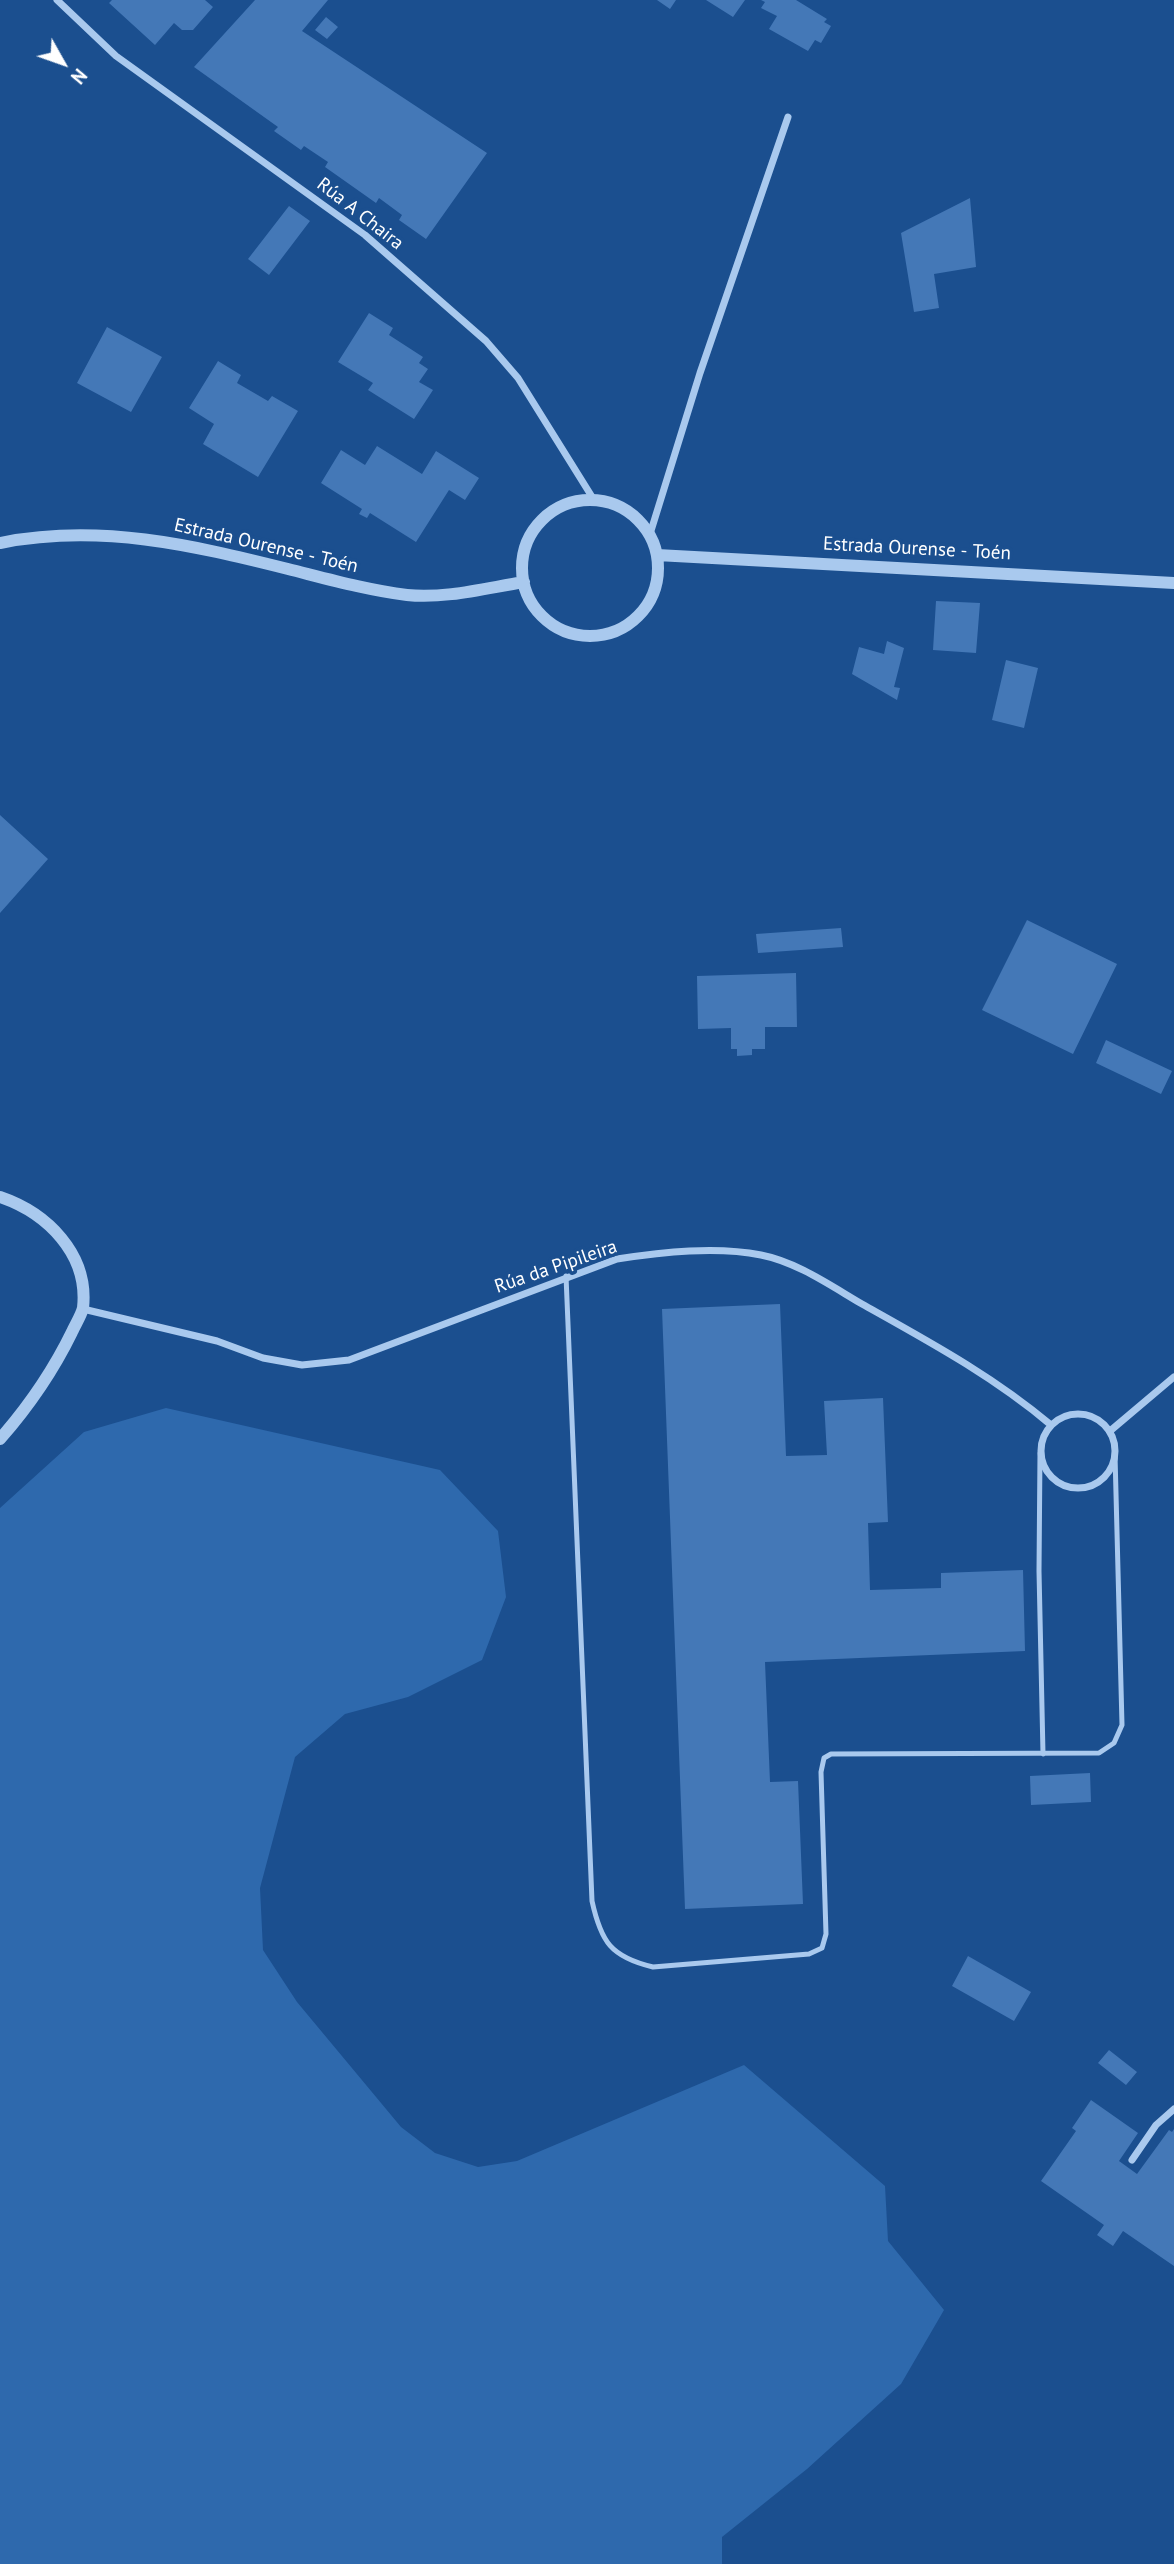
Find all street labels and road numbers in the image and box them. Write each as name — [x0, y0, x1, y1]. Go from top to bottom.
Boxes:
street label: Rúa A Chaira — [312, 173, 408, 255]
street label: Estrada Ourense - Toén — [172, 514, 360, 578]
street label: Estrada Ourense - Toén — [823, 533, 1011, 565]
street label: Rúa da Pipileira — [492, 1235, 620, 1299]

